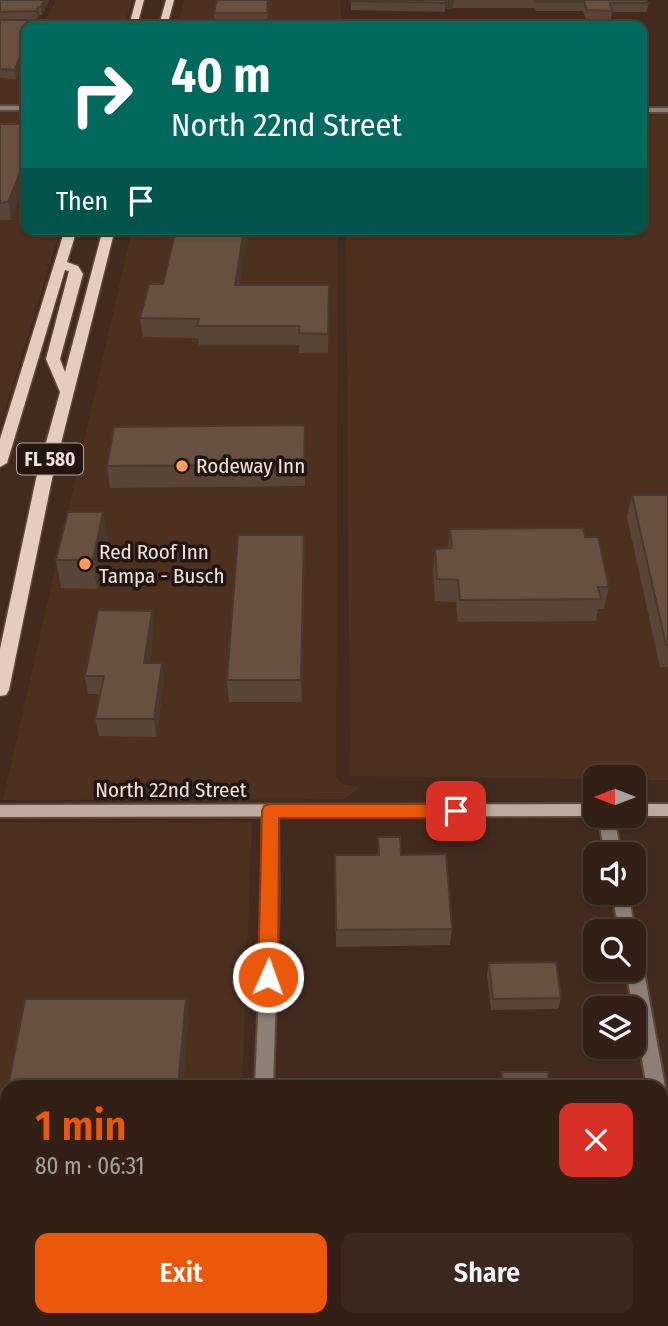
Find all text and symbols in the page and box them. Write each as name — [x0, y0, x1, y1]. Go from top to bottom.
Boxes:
text: 40 m — [171, 46, 271, 105]
icon: right — [56, 49, 147, 140]
text: North 22nd Street — [171, 106, 402, 144]
icon: arrive — [122, 182, 160, 220]
text: Then — [56, 186, 108, 217]
road number: FL 580 — [17, 444, 83, 474]
place label: Rodeway Inn — [196, 453, 305, 479]
marker: Rodeway Inn — [174, 458, 190, 474]
place label: Red Roof Inn Tampa - Busch — [99, 539, 225, 589]
marker: Red Roof Inn Tampa - Busch — [77, 556, 93, 572]
north arrow — [583, 765, 646, 828]
map controls — [583, 765, 646, 1059]
street label: North 22nd Street — [95, 777, 247, 803]
pin — [426, 781, 486, 841]
icon: arrive — [437, 792, 475, 830]
button: sound — [583, 842, 646, 905]
button: search — [583, 919, 646, 982]
position arrow — [231, 940, 305, 1014]
button: layers — [583, 996, 646, 1059]
text: 1 min — [35, 1101, 126, 1151]
button: close — [559, 1103, 633, 1177]
text: 80 m · 06:31 — [35, 1152, 145, 1180]
button: Exit — [35, 1233, 327, 1313]
button: Share — [341, 1233, 633, 1313]

